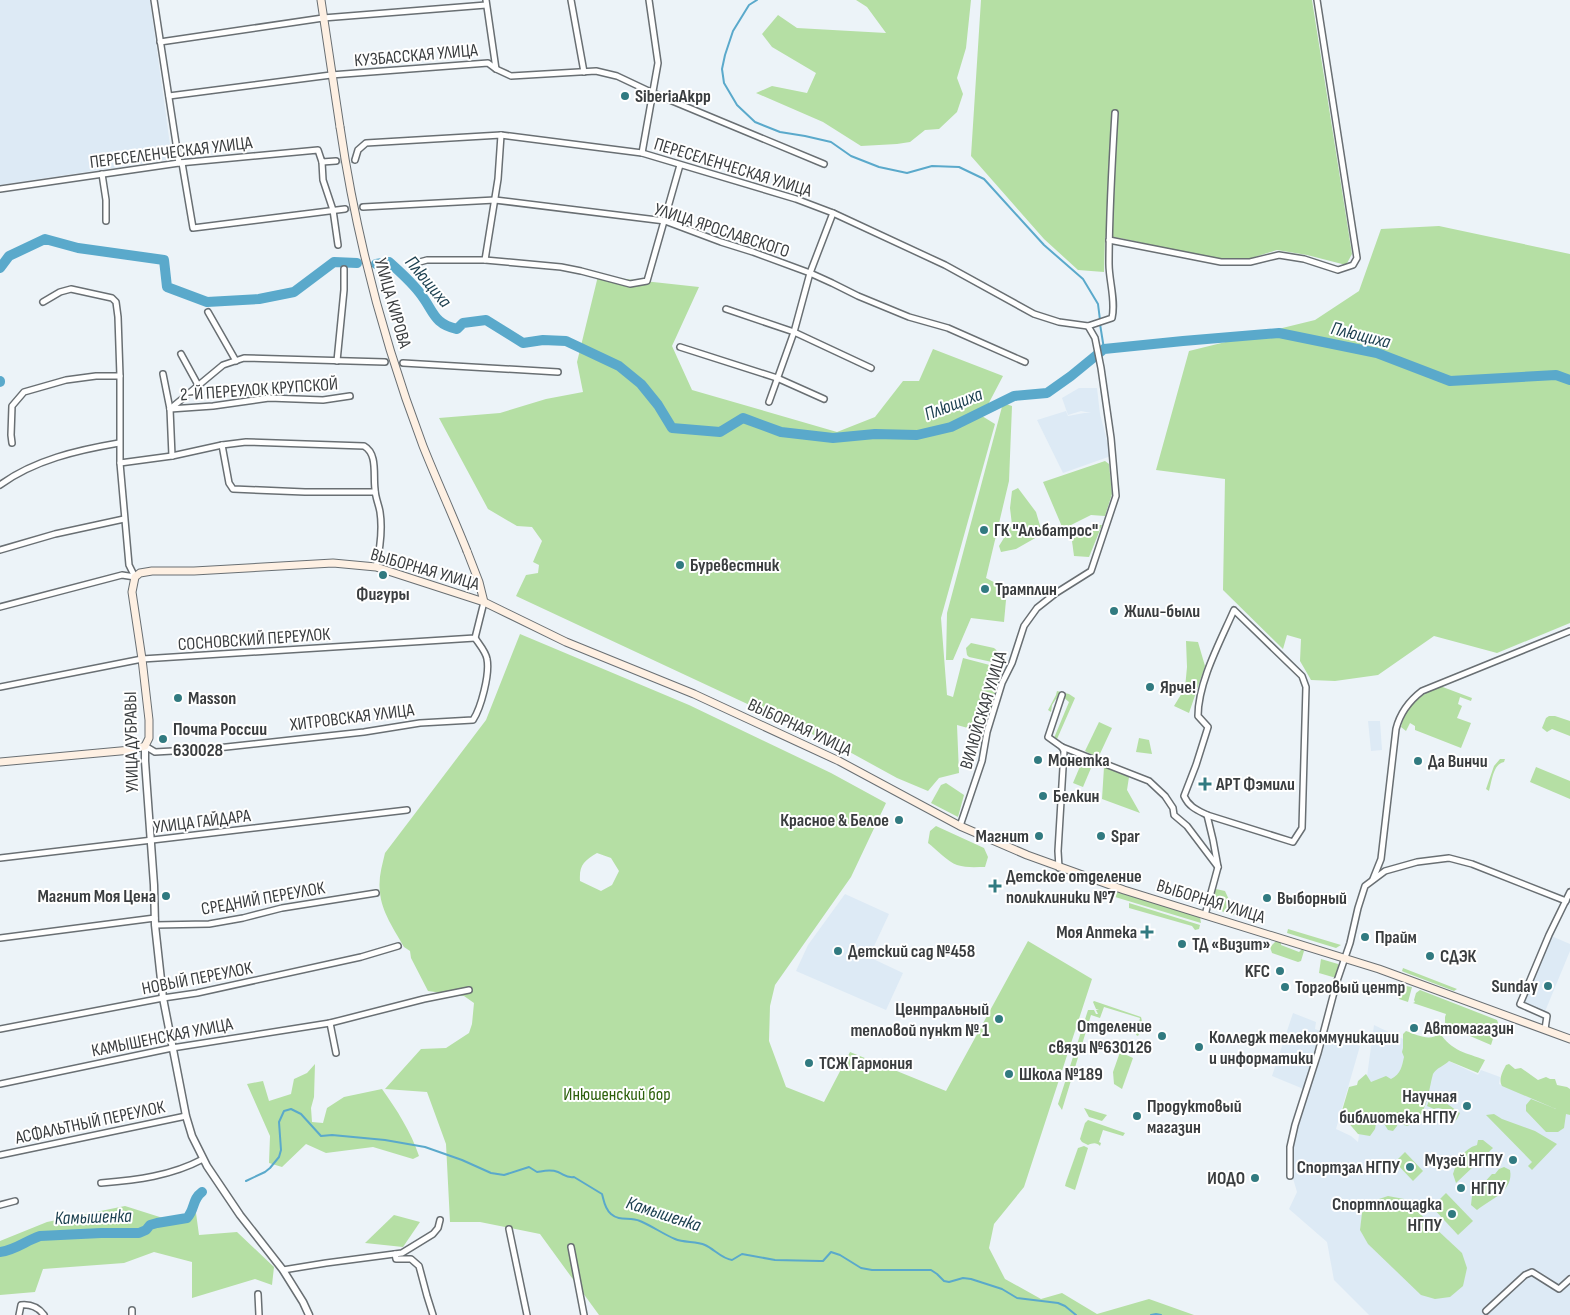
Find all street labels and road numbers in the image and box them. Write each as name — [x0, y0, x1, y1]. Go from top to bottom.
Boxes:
street label: КУЗБАССКАЯ УЛИЦА — [353, 40, 479, 71]
street label: ПЕРЕСЕЛЕНЧЕСКАЯ УЛИЦА — [89, 132, 254, 173]
street label: ПЕРЕСЕЛЕНЧЕСКАЯ УЛИЦА — [651, 134, 814, 202]
street label: УЛИЦА ЯРОСЛАВСКОГО — [652, 199, 792, 262]
street label: УЛИЦА КИРОВА — [370, 256, 415, 351]
street label: 2-Й ПЕРЕУЛОК КРУПСКОЙ — [179, 373, 339, 405]
street label: ВЫБОРНАЯ УЛИЦА — [368, 544, 482, 595]
street label: СОСНОВСКИЙ ПЕРЕУЛОК — [177, 624, 332, 655]
street label: ВИЛЮЙСКАЯ УЛИЦА — [956, 648, 1011, 772]
street label: УЛИЦА ДУБРАВЫ — [120, 691, 143, 793]
street label: ВЫБОРНАЯ УЛИЦА — [744, 694, 855, 761]
street label: ХИТРОВСКАЯ УЛИЦА — [288, 699, 416, 736]
street label: УЛИЦА ГАЙДАРА — [152, 805, 252, 838]
street label: ВЫБОРНАЯ УЛИЦА — [1154, 875, 1268, 928]
street label: СРЕДНИЙ ПЕРЕУЛОК — [200, 877, 328, 920]
street label: НОВЫЙ ПЕРЕУЛОК — [140, 957, 255, 999]
street label: КАМЫШЕНСКАЯ УЛИЦА — [90, 1013, 235, 1061]
street label: АСФАЛЬТНЫЙ ПЕРЕУЛОК — [12, 1096, 168, 1149]

